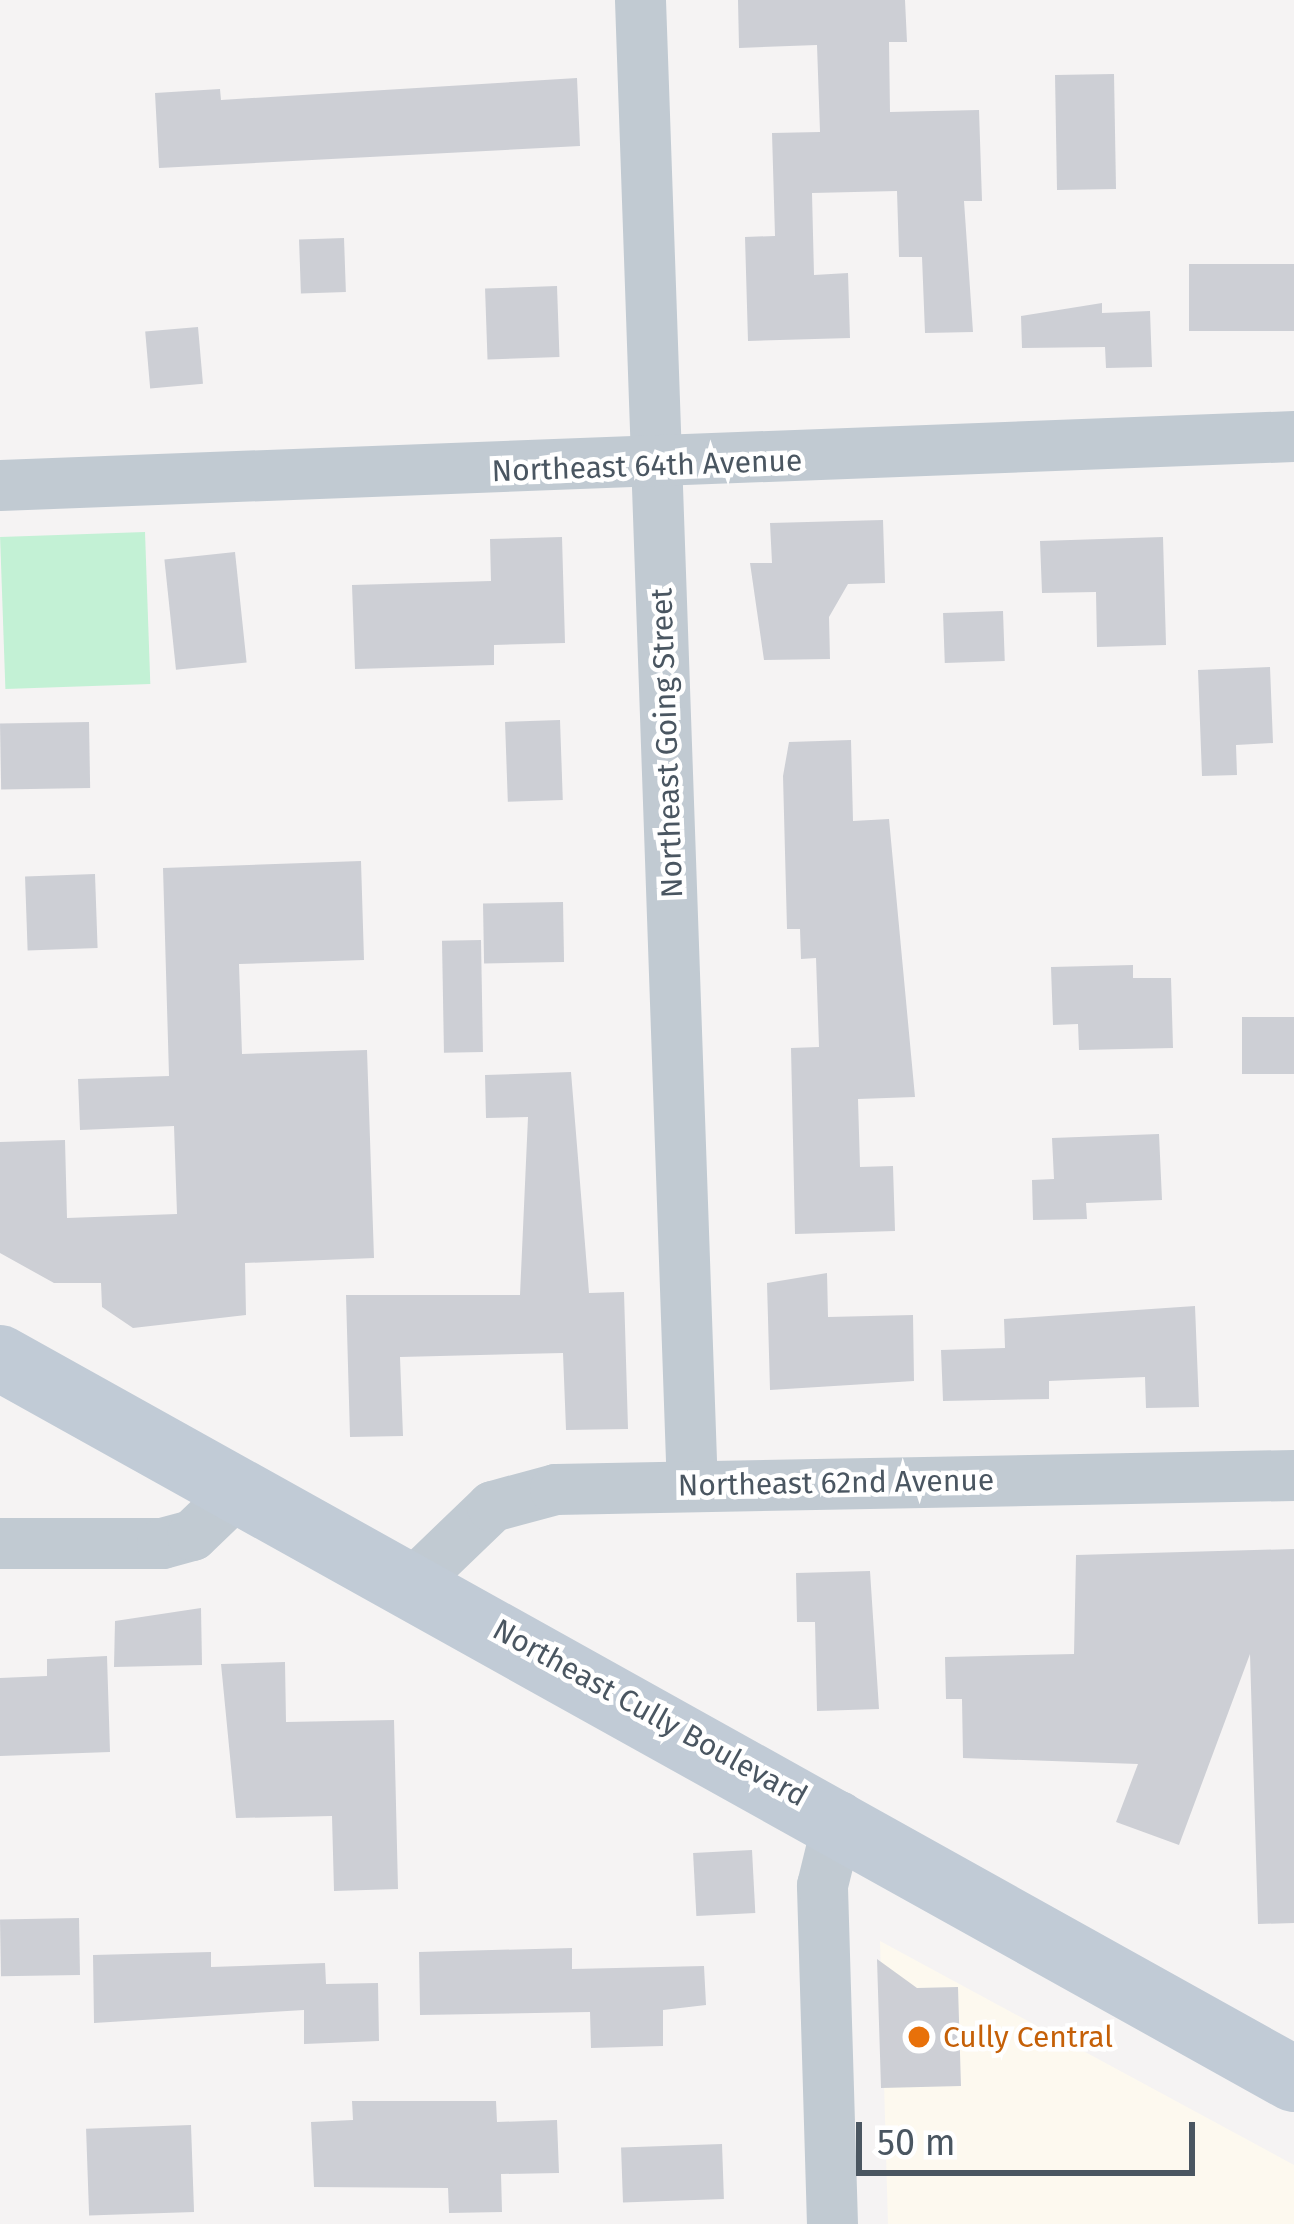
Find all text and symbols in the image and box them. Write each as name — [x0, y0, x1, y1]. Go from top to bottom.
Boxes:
street label: Northeast 64th Avenue — [491, 443, 803, 489]
street label: Northeast Going Street — [644, 587, 690, 899]
street label: Northeast 62nd Avenue — [678, 1462, 994, 1504]
street label: Northeast Cully Boulevard — [487, 1611, 813, 1815]
place label: Cully Central — [943, 2019, 1113, 2055]
marker: Cully Central — [906, 2024, 932, 2050]
scale bar — [862, 2098, 1201, 2172]
text: 50 m — [877, 2121, 956, 2165]

